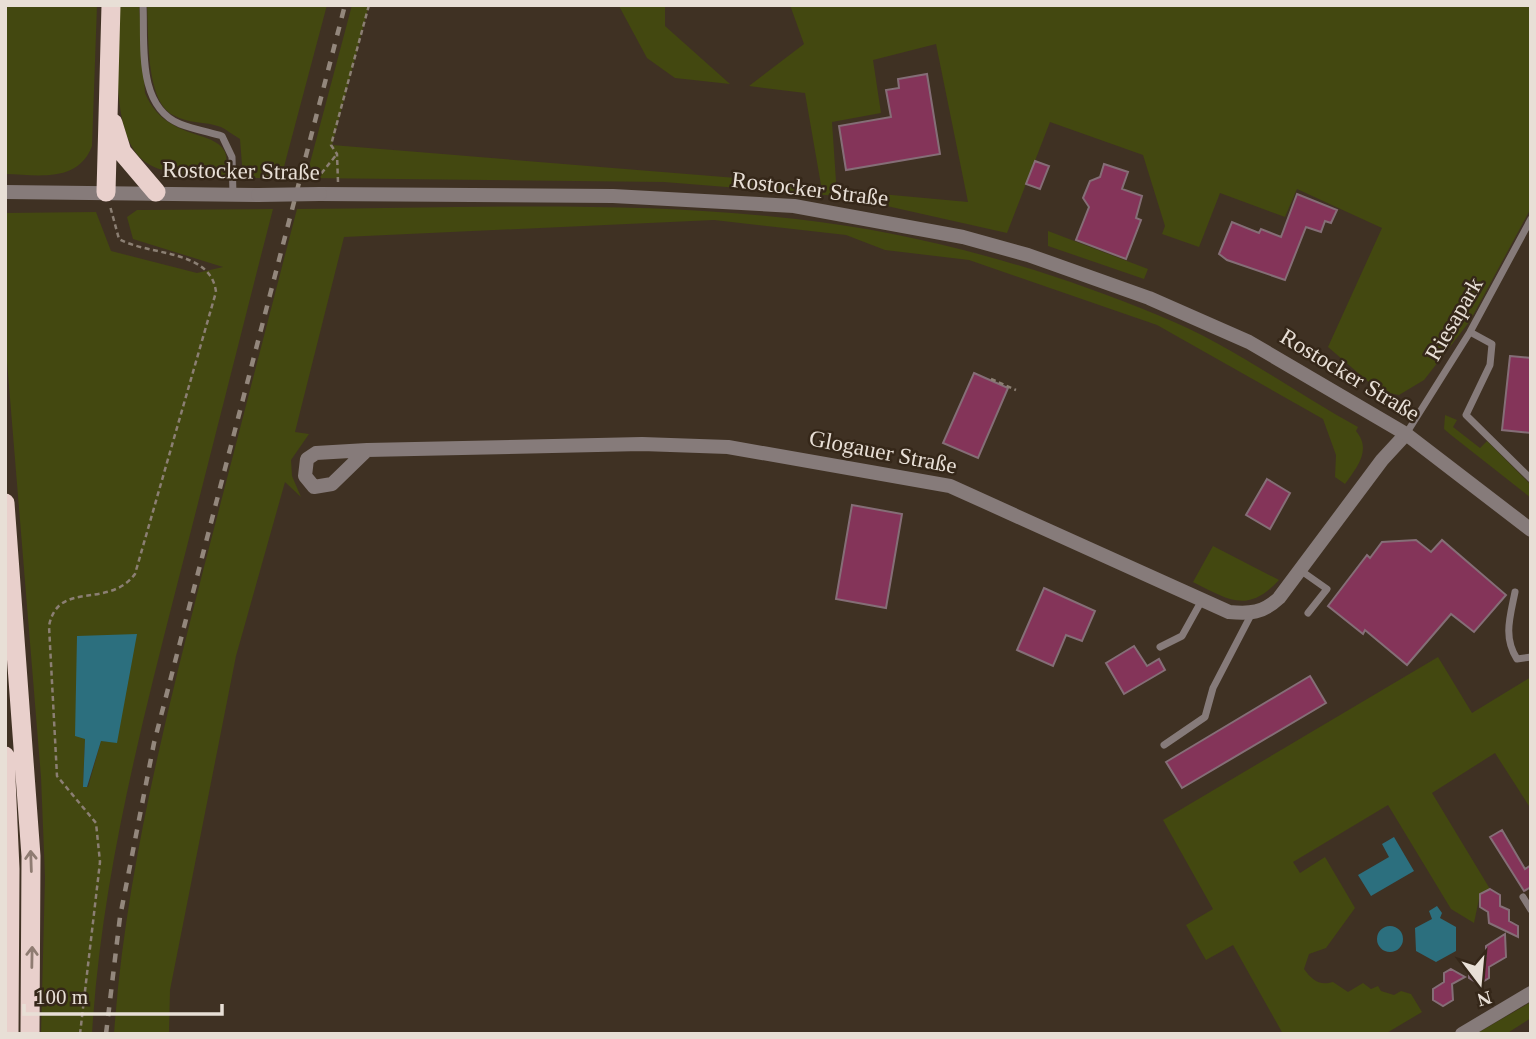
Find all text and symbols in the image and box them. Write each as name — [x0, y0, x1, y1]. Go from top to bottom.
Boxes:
street label: Rostocker Straße — [162, 157, 320, 185]
street label: Rostocker Straße — [730, 167, 890, 211]
street label: Riesapark — [1420, 272, 1488, 365]
street label: Rostocker Straße — [1276, 324, 1424, 426]
street label: Glogauer Straße — [807, 425, 959, 479]
one-way arrow — [24, 850, 38, 873]
one-way arrow — [25, 946, 38, 969]
north arrow — [1445, 948, 1515, 1018]
scale bar — [24, 972, 222, 1016]
text: 100 m — [35, 985, 88, 1009]
text: N — [1475, 987, 1494, 1011]

